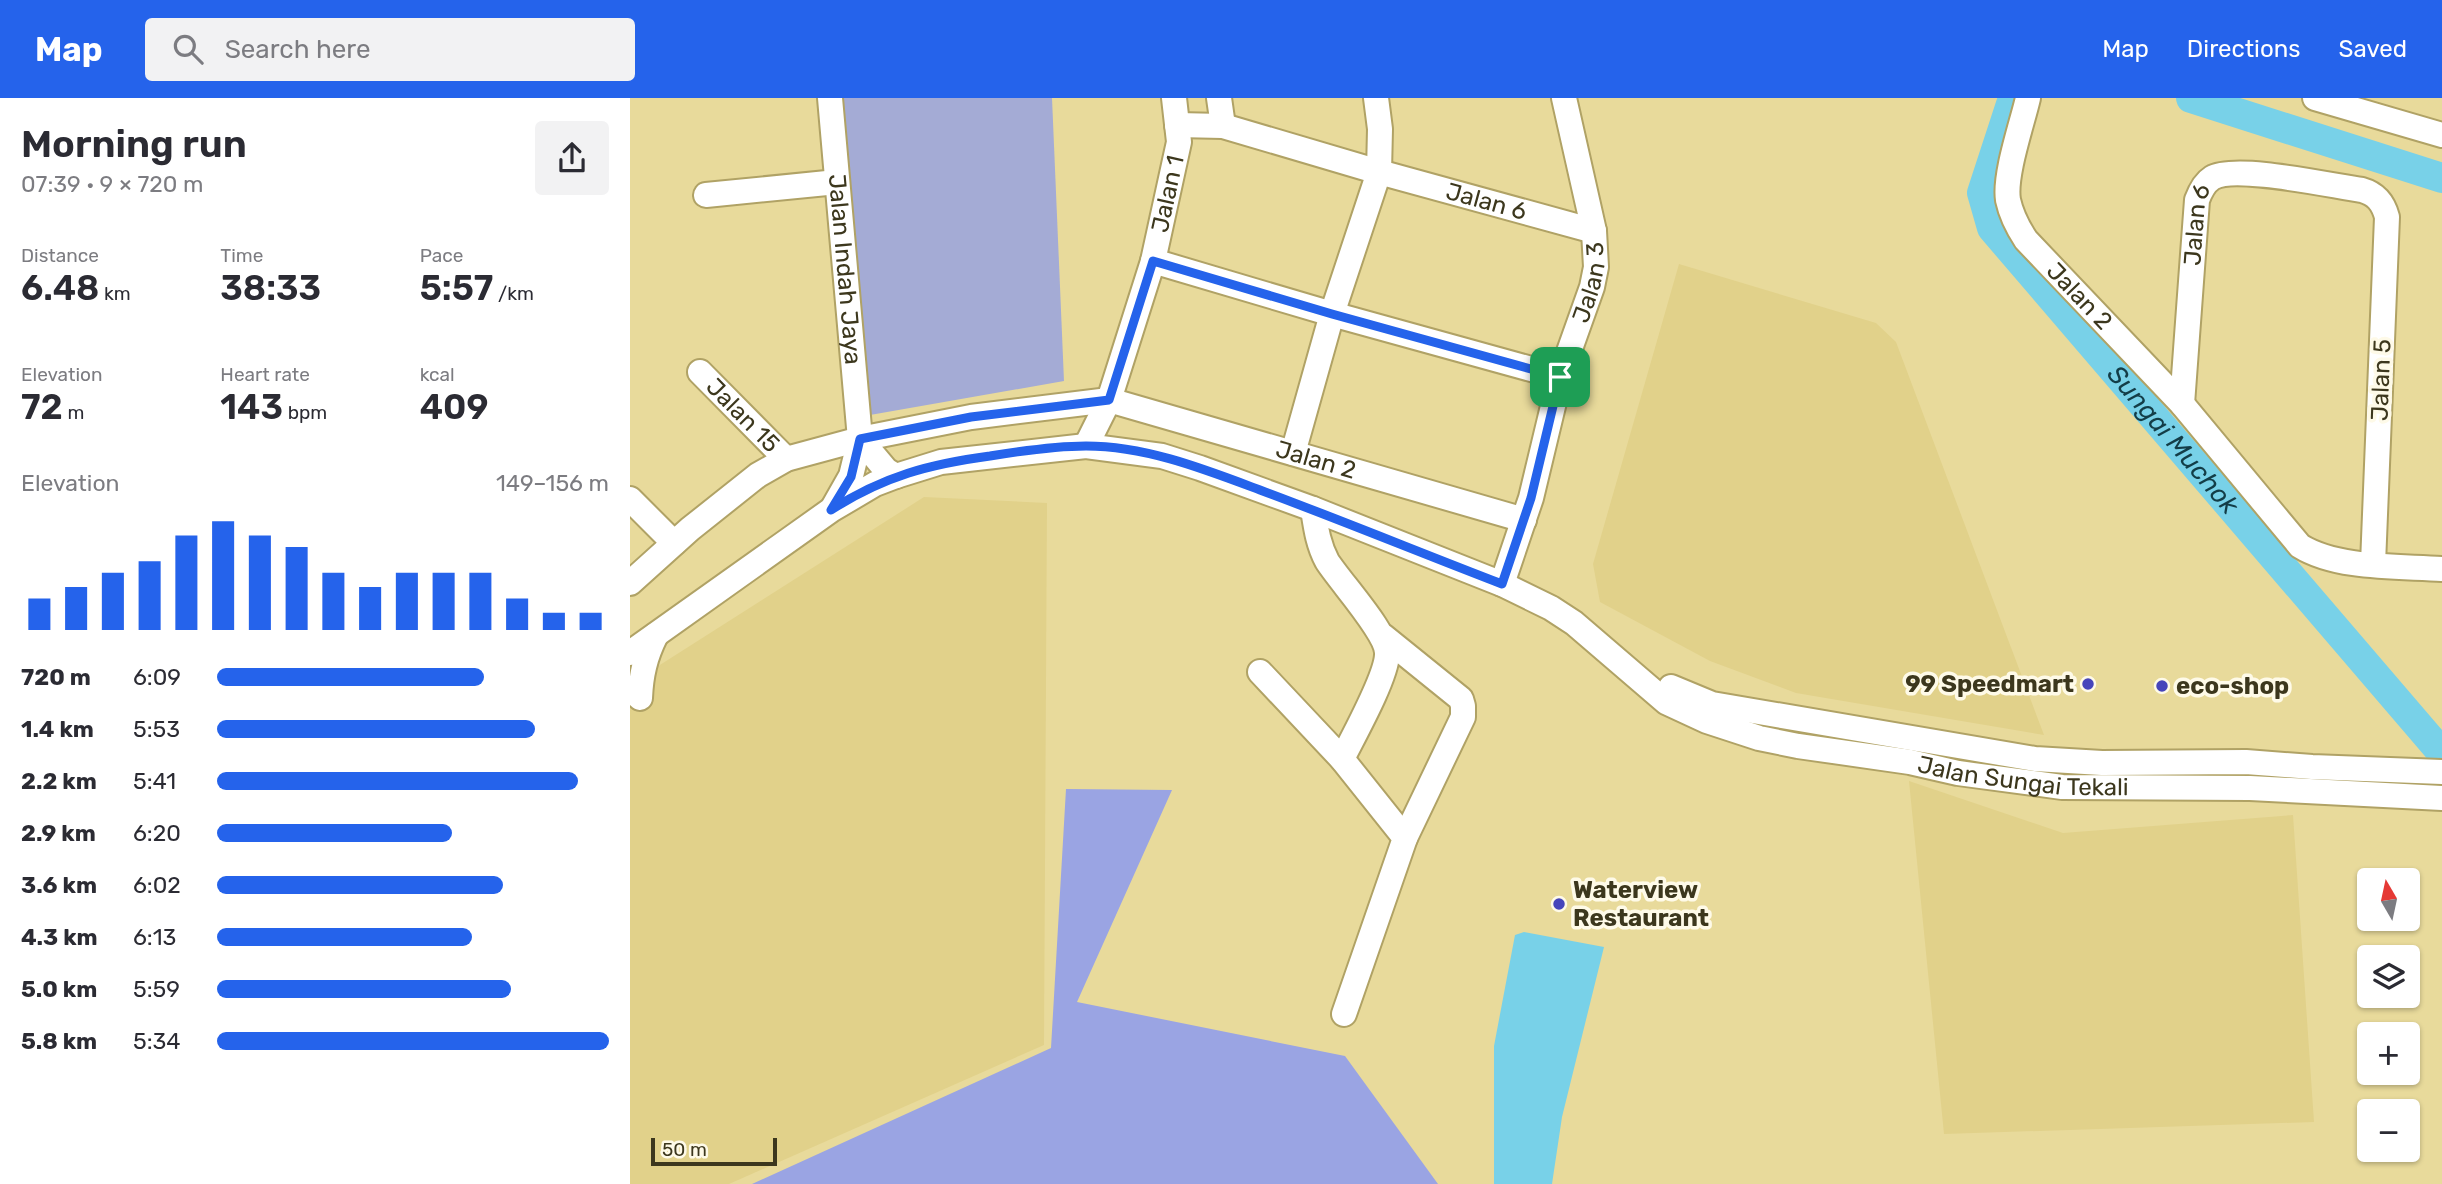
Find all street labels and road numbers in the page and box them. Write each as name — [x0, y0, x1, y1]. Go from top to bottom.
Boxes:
street label: Jalan 1 — [1146, 153, 1190, 235]
street label: Jalan Indah Jaya — [823, 173, 867, 366]
street label: Jalan 6 — [1443, 177, 1530, 226]
street label: Jalan 6 — [2178, 179, 2216, 267]
street label: Jalan 3 — [1566, 241, 1611, 326]
street label: Jalan 2 — [2041, 257, 2118, 335]
street label: Jalan 5 — [2366, 338, 2396, 422]
street label: Jalan 15 — [700, 373, 785, 458]
street label: Jalan 2 — [1273, 435, 1359, 485]
street label: Jalan Sungai Tekali — [1915, 750, 2129, 801]

